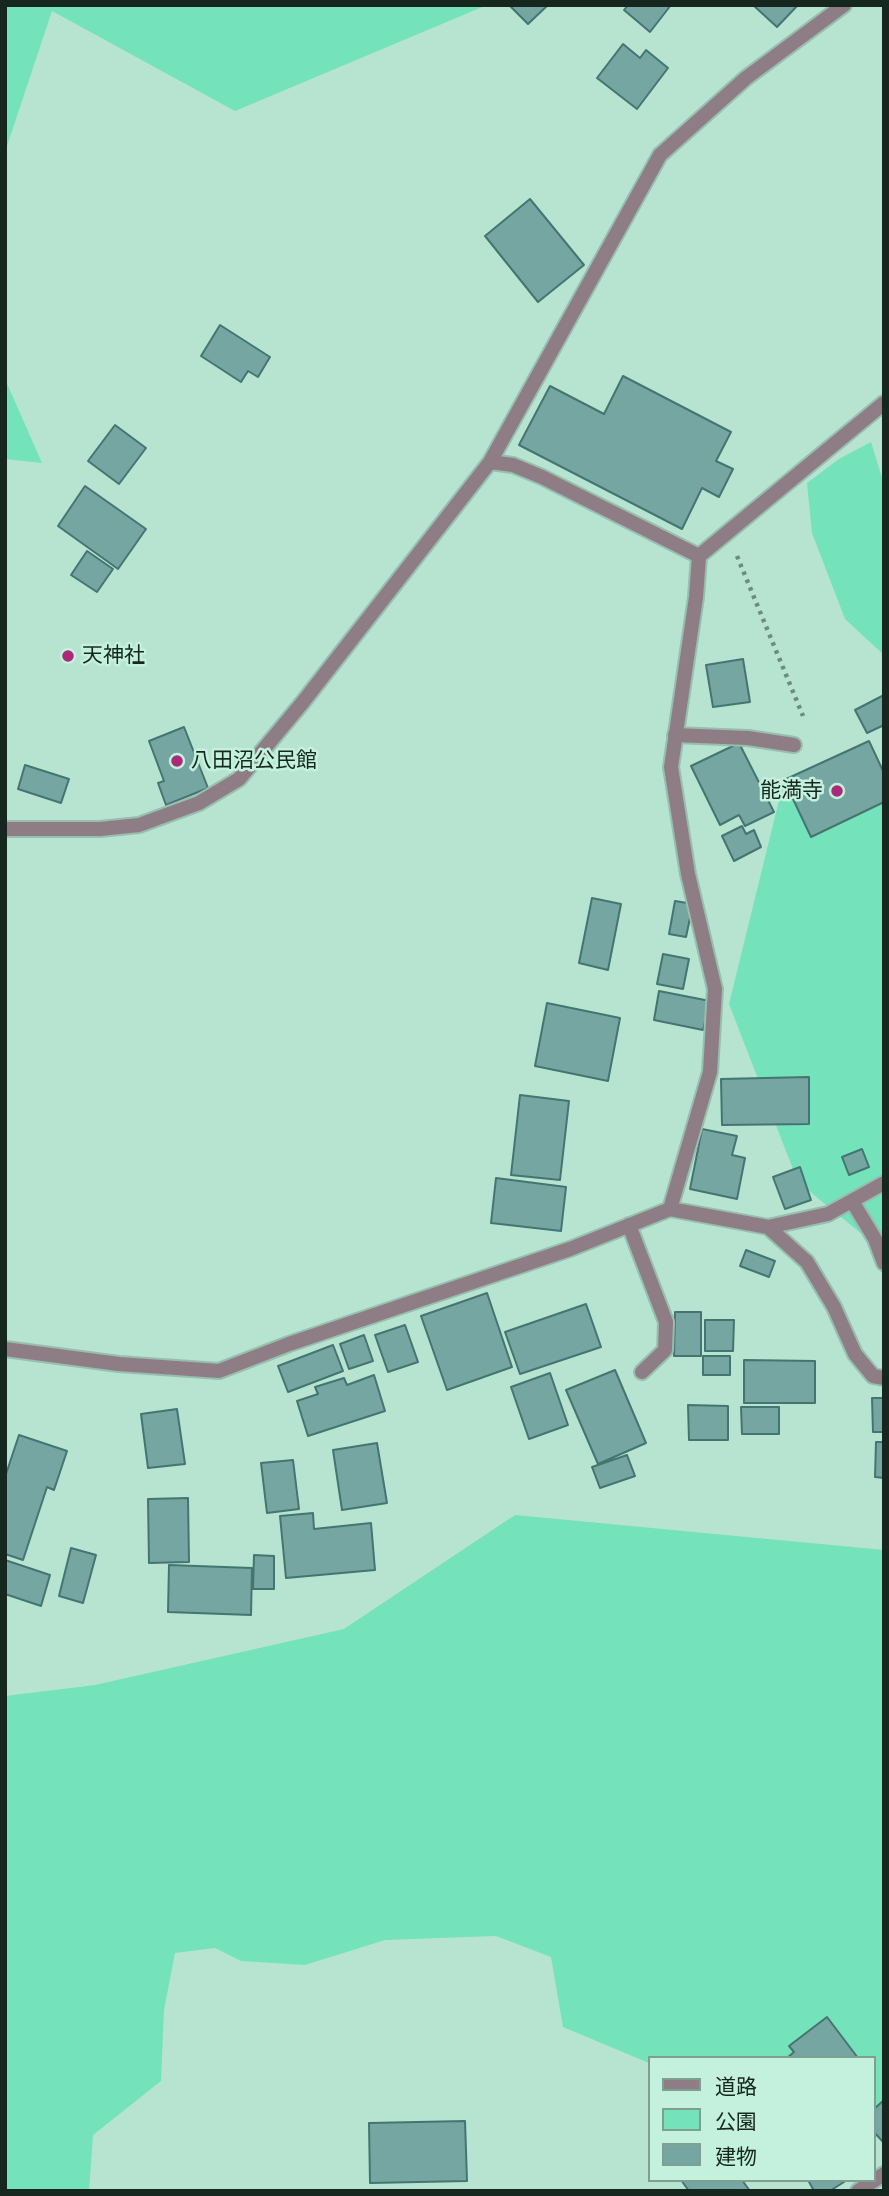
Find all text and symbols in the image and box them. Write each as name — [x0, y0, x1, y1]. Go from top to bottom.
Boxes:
place label: 天神社 — [82, 643, 145, 669]
marker: 天神社 — [60, 648, 76, 664]
place label: 八田沼公民館 — [191, 748, 317, 774]
marker: 八田沼公民館 — [169, 753, 185, 769]
place label: 能満寺 — [760, 778, 823, 804]
marker: 能満寺 — [829, 783, 845, 799]
legend — [648, 2056, 875, 2182]
text: 道路 — [715, 2075, 757, 2099]
text: 公園 — [715, 2110, 757, 2134]
text: 建物 — [715, 2145, 757, 2169]

